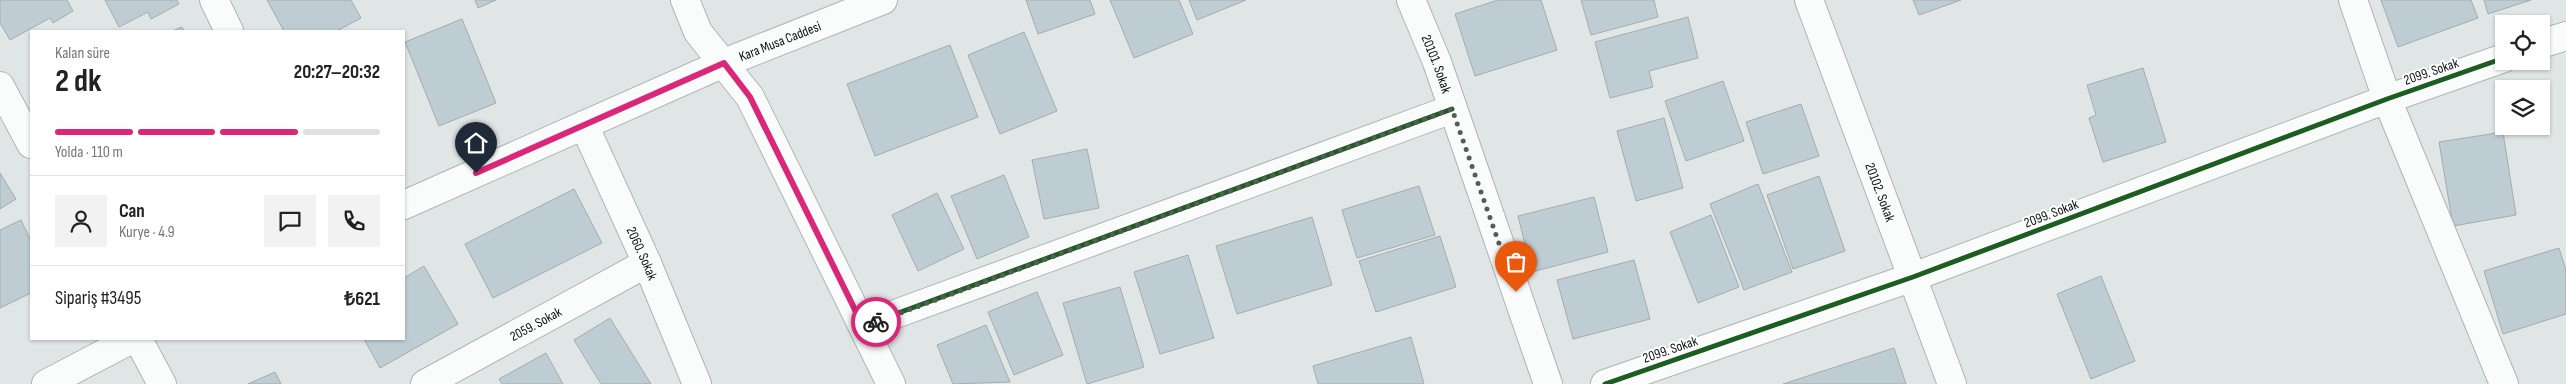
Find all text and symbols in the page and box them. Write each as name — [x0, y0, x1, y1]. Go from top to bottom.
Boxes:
map controls — [2495, 15, 2550, 135]
button: locate — [2495, 15, 2550, 70]
street label: Kara Musa Caddesi — [736, 18, 823, 65]
street label: 20101. Sokak — [1418, 32, 1455, 96]
text: Kalan süre — [55, 44, 110, 63]
street label: 2099. Sokak — [2402, 54, 2461, 89]
text: 20:27–20:32 — [294, 61, 380, 84]
text: 2 dk — [55, 62, 101, 101]
button: layers — [2495, 80, 2550, 135]
pin — [455, 122, 497, 173]
icon: home — [462, 129, 490, 157]
text: Yolda · 110 m — [55, 143, 123, 162]
street label: 20102. Sokak — [1861, 160, 1899, 225]
button: person — [55, 195, 107, 247]
button: chat — [264, 195, 316, 247]
button: phone — [328, 195, 380, 247]
street label: 2099. Sokak — [2022, 195, 2081, 232]
text: Can — [119, 200, 145, 223]
text: Kurye · 4.9 — [119, 223, 175, 242]
street label: 2060. Sokak — [623, 224, 661, 283]
pin — [1495, 241, 1537, 292]
icon: bag — [1502, 248, 1530, 276]
text: Sipariş #3495 — [55, 287, 141, 310]
text: ₺621 — [344, 288, 380, 311]
courier — [851, 297, 901, 347]
street label: 2059. Sokak — [507, 303, 565, 345]
icon: bike — [862, 308, 890, 336]
street label: 2099. Sokak — [1641, 332, 1700, 367]

